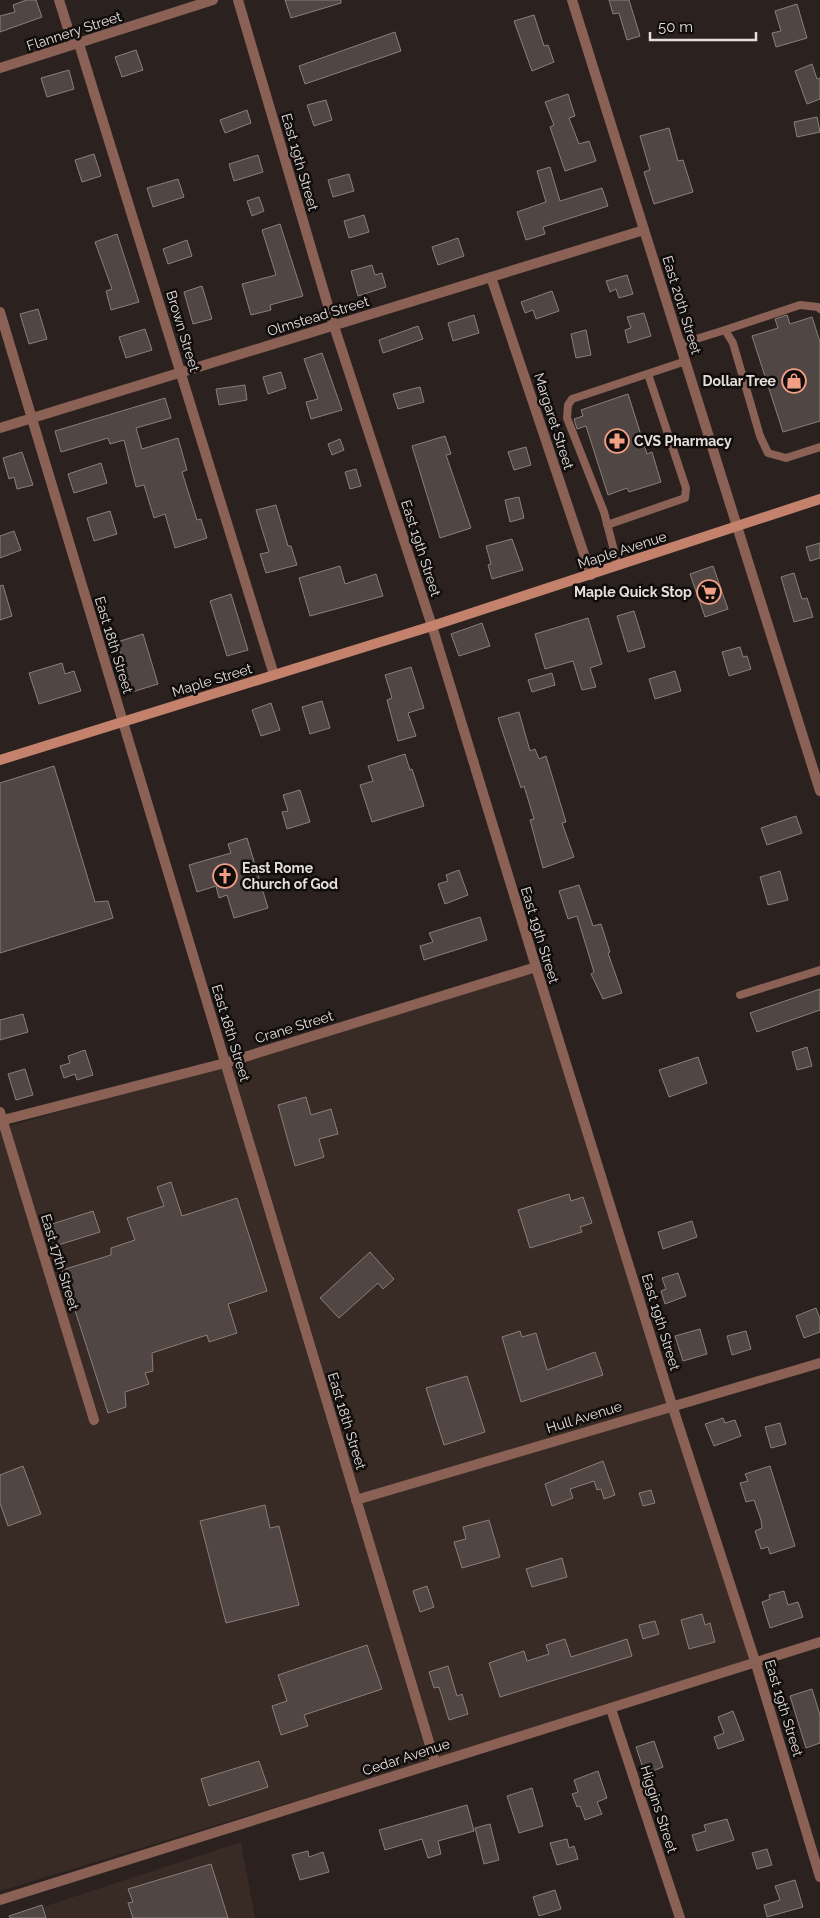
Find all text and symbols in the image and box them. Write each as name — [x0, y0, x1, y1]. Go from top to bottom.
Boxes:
street label: Flannery Street — [25, 8, 124, 54]
scale bar — [650, 10, 756, 42]
text: 50 m — [658, 18, 693, 36]
street label: East 19th Street — [278, 111, 322, 213]
street label: East 20th Street — [659, 254, 705, 357]
street label: Brown Street — [163, 288, 203, 374]
street label: Olmstead Street — [265, 293, 371, 339]
shop icon: Dollar Tree — [781, 368, 807, 394]
street label: Margaret Street — [531, 371, 577, 472]
place label: Dollar Tree — [702, 373, 777, 389]
pharmacy icon: CVS Pharmacy — [604, 428, 630, 454]
place label: CVS Pharmacy — [634, 433, 732, 449]
street label: East 19th Street — [398, 498, 444, 599]
street label: Maple Avenue — [575, 528, 669, 572]
supermarket icon: Maple Quick Stop — [696, 579, 722, 605]
place label: Maple Quick Stop — [574, 584, 692, 600]
street label: East 18th Street — [92, 595, 136, 696]
street label: Maple Street — [170, 660, 254, 700]
place label: East Rome Church of God — [242, 860, 338, 892]
church icon: East Rome Church of God — [212, 863, 238, 889]
street label: East 19th Street — [518, 885, 562, 986]
street label: East 18th Street — [209, 983, 253, 1084]
street label: Crane Street — [253, 1007, 335, 1046]
street label: East 17th Street — [38, 1212, 82, 1312]
street label: East 19th Street — [639, 1272, 683, 1373]
street label: East 18th Street — [325, 1371, 369, 1472]
street label: Hull Avenue — [544, 1398, 624, 1436]
street label: East 19th Street — [762, 1658, 806, 1759]
street label: Cedar Avenue — [360, 1735, 452, 1779]
street label: Higgins Street — [637, 1763, 681, 1855]

